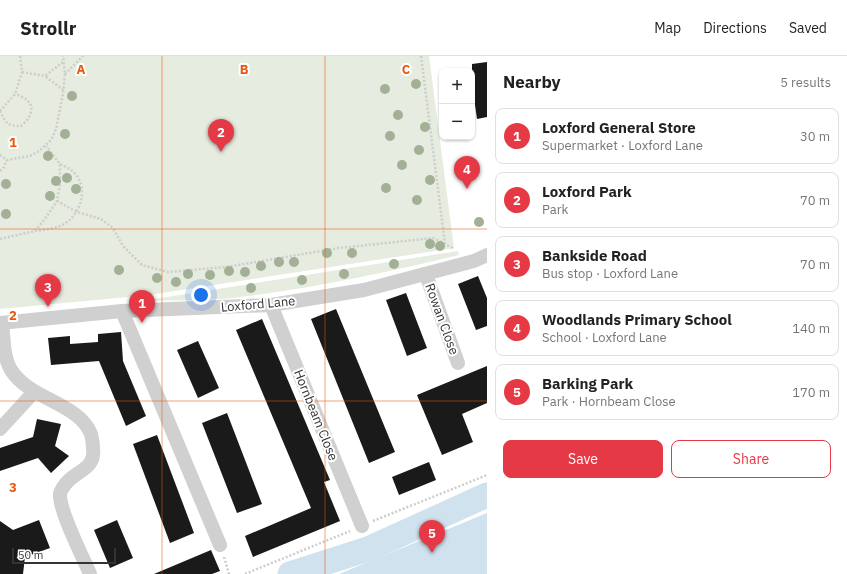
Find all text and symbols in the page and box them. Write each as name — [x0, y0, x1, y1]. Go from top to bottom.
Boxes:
text: Strollr — [20, 16, 76, 40]
text: Map — [654, 19, 681, 37]
text: Directions — [703, 19, 767, 37]
text: Saved — [789, 19, 827, 37]
text: A — [77, 61, 86, 78]
text: B — [240, 61, 249, 78]
text: C — [402, 61, 411, 78]
map controls — [439, 68, 475, 140]
button: + — [439, 68, 475, 104]
text: Nearby — [503, 71, 561, 93]
text: 5 results — [780, 74, 831, 91]
button: − — [439, 104, 475, 140]
text: Loxford General Store — [542, 118, 696, 137]
pin: 2 — [208, 119, 234, 152]
text: 1 — [513, 128, 521, 145]
text: 30 m — [800, 128, 830, 145]
text: 1 — [9, 134, 17, 151]
text: Supermarket · Loxford Lane — [542, 137, 703, 154]
pin: 4 — [454, 156, 480, 189]
text: Loxford Park — [542, 182, 632, 201]
text: 2 — [513, 192, 521, 209]
text: 70 m — [800, 192, 830, 209]
text: Park — [542, 201, 568, 218]
text: Bankside Road — [542, 246, 647, 265]
text: 3 — [513, 256, 521, 273]
text: 70 m — [800, 256, 830, 273]
text: Bus stop · Loxford Lane — [542, 265, 678, 282]
pin: 3 — [35, 274, 61, 307]
street label: Rowan Close — [421, 281, 463, 357]
your location — [191, 285, 211, 305]
pin: 1 — [129, 290, 155, 323]
street label: Loxford Lane — [220, 292, 296, 316]
text: 2 — [9, 307, 17, 324]
text: Woodlands Primary School — [542, 310, 732, 329]
text: 4 — [513, 320, 521, 337]
text: 140 m — [792, 320, 830, 337]
text: School · Loxford Lane — [542, 329, 667, 346]
street label: Hornbeam Close — [290, 367, 342, 463]
text: Barking Park — [542, 374, 633, 393]
text: 5 — [513, 384, 521, 401]
text: 170 m — [792, 384, 830, 401]
text: Park · Hornbeam Close — [542, 393, 676, 410]
button: Save — [503, 440, 663, 478]
button: Share — [671, 440, 831, 478]
text: 3 — [9, 479, 17, 496]
pin: 5 — [419, 520, 445, 553]
scale bar — [12, 546, 116, 565]
text: 50 m — [18, 548, 43, 562]

